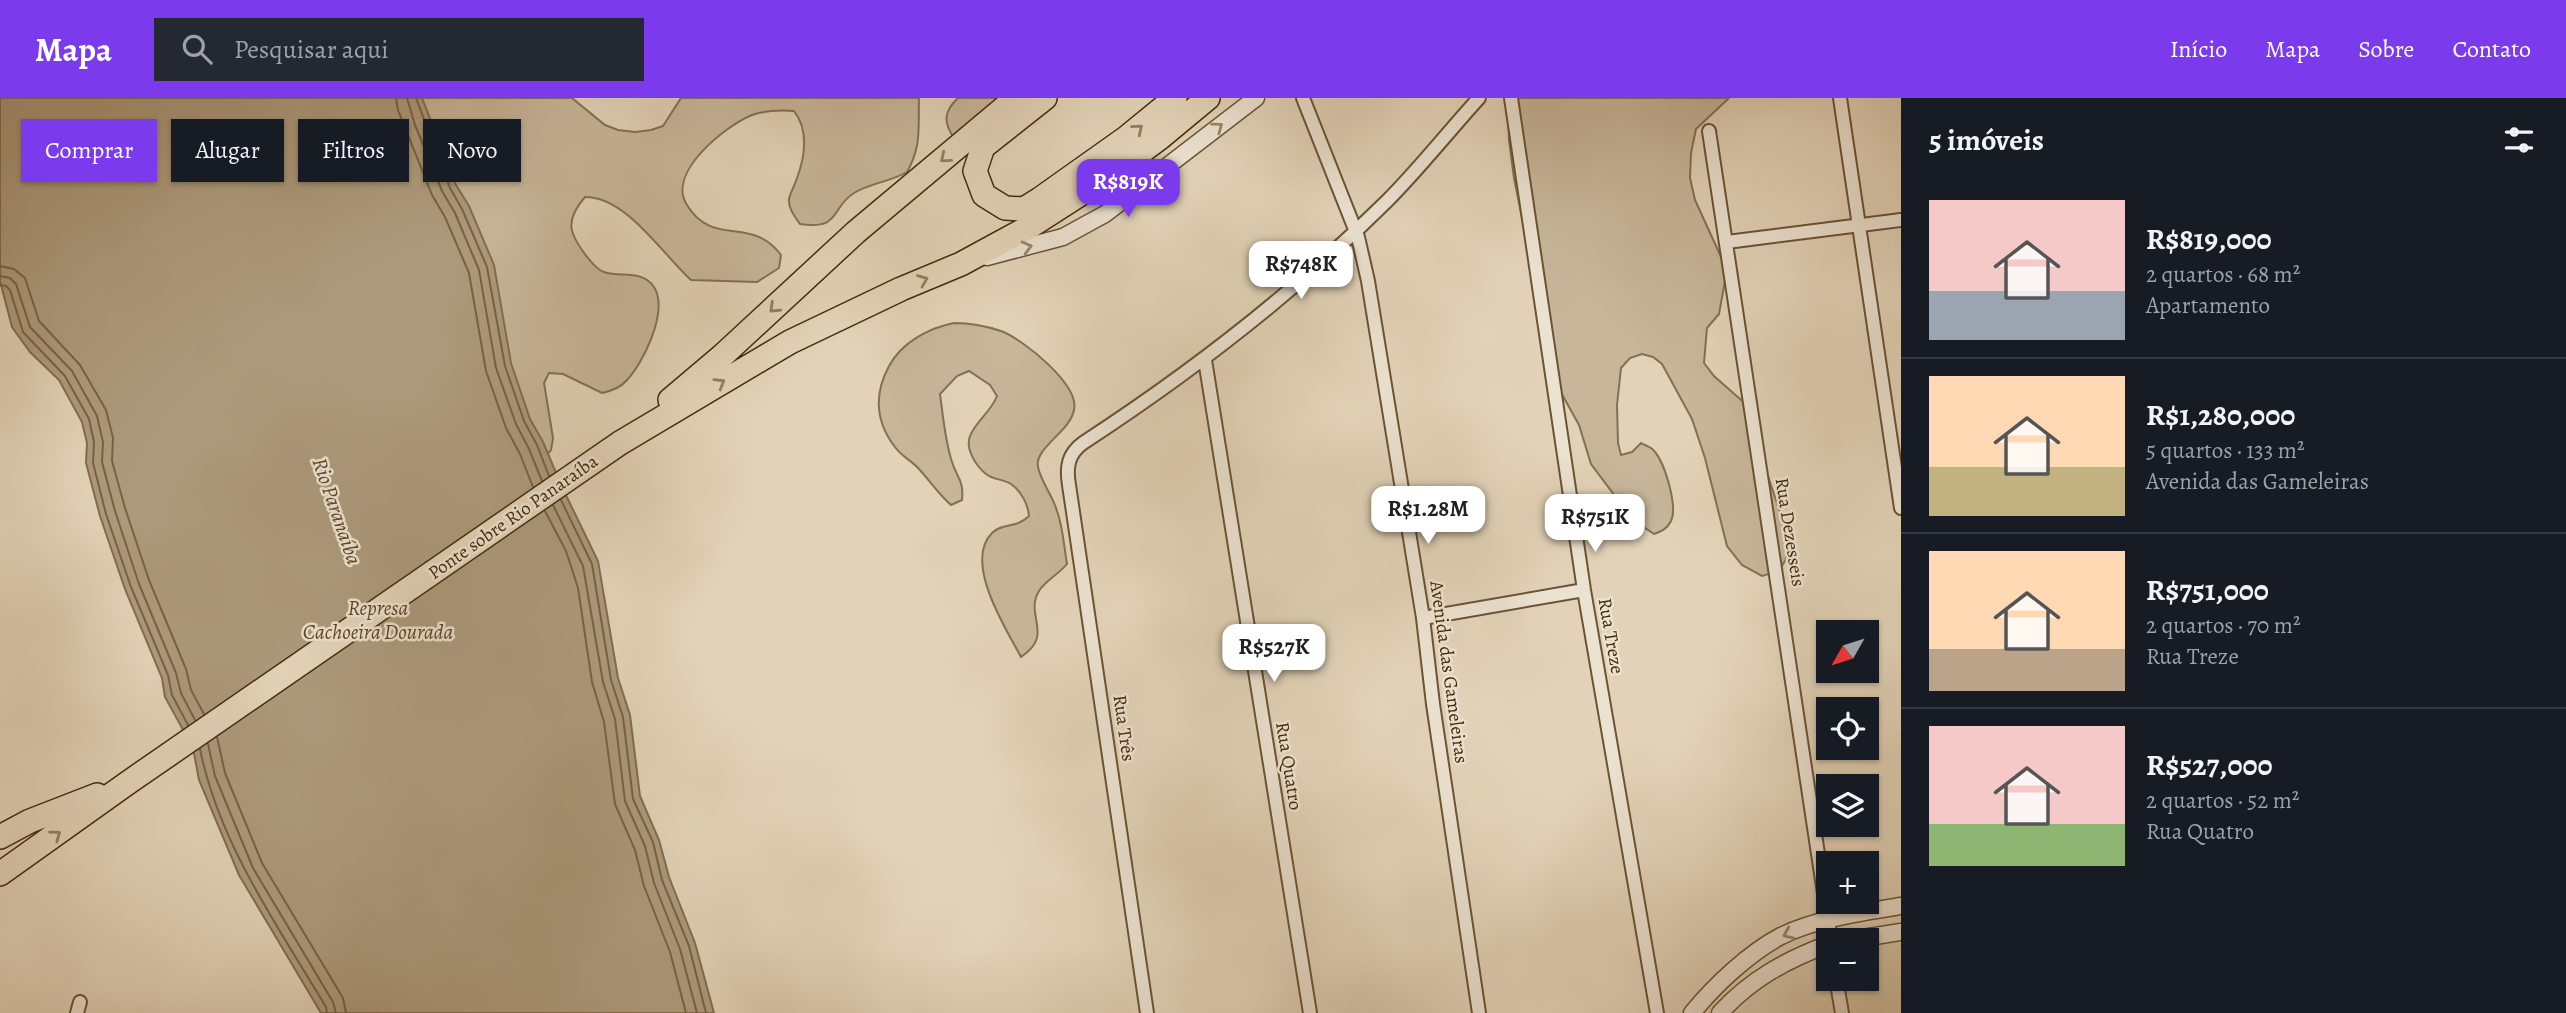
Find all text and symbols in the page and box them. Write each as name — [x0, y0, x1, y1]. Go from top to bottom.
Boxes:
search box — [154, 18, 644, 81]
text: Mapa — [35, 27, 112, 72]
icon: search — [178, 30, 216, 68]
text: Pesquisar aqui — [234, 32, 389, 67]
text: Início — [2170, 33, 2227, 65]
text: Mapa — [2265, 33, 2320, 65]
text: Sobre — [2358, 33, 2414, 65]
text: Contato — [2452, 33, 2531, 65]
chip: Comprar — [21, 119, 157, 182]
chip: Alugar — [171, 119, 284, 182]
chip: Filtros — [298, 119, 409, 182]
chip: Novo — [423, 119, 521, 182]
text: 5 imóveis — [1929, 120, 2044, 160]
icon: filters — [2500, 121, 2538, 159]
one-way arrow — [1210, 123, 1222, 136]
one-way arrow — [1129, 125, 1142, 137]
one-way arrow — [940, 149, 952, 162]
pin: R$819K — [1071, 159, 1185, 219]
text: R$819K — [1093, 166, 1163, 197]
text: R$819,000 — [2146, 219, 2272, 259]
icon: home — [1985, 228, 2069, 312]
one-way arrow — [1021, 241, 1033, 255]
pin: R$748K — [1244, 242, 1358, 301]
text: R$748K — [1265, 248, 1337, 279]
text: 2 quartos · 68 m² — [2146, 259, 2300, 290]
one-way arrow — [916, 274, 928, 288]
text: Apartamento — [2146, 290, 2270, 321]
one-way arrow — [769, 300, 782, 312]
one-way arrow — [713, 378, 726, 391]
text: R$1,280,000 — [2146, 395, 2295, 435]
icon: home — [1985, 404, 2069, 488]
text: 5 quartos · 133 m² — [2146, 435, 2305, 466]
street label: Ponte sobre Rio Panaraíba — [423, 448, 603, 586]
water label: Rio Paranaíba — [306, 454, 368, 568]
text: Avenida das Gameleiras — [2146, 466, 2369, 497]
street label: Rua Dezesseis — [1769, 476, 1811, 588]
pin: R$1.28M — [1363, 486, 1493, 546]
text: R$1.28M — [1387, 493, 1469, 524]
pin: R$751K — [1538, 494, 1652, 554]
text: R$751K — [1561, 501, 1629, 532]
text: R$751,000 — [2146, 570, 2269, 610]
street label: Avenida das Gameleiras — [1423, 578, 1475, 765]
icon: home — [1985, 579, 2069, 663]
water label: Represa Cachoeira Dourada — [303, 594, 454, 646]
street label: Rua Treze — [1592, 596, 1630, 676]
text: 2 quartos · 70 m² — [2146, 610, 2300, 641]
north arrow — [1816, 620, 1880, 682]
map controls — [1816, 620, 1879, 991]
pin: R$527K — [1217, 624, 1331, 684]
text: R$527K — [1238, 631, 1310, 662]
text: Rua Treze — [2146, 641, 2239, 672]
street label: Rua Três — [1106, 693, 1142, 763]
button: locate — [1816, 697, 1879, 760]
street label: Rua Quatro — [1269, 720, 1309, 812]
text: R$527,000 — [2146, 745, 2273, 785]
icon: home — [1985, 754, 2069, 838]
button: layers — [1816, 774, 1879, 837]
text: 2 quartos · 52 m² — [2146, 785, 2299, 816]
text: Rua Quatro — [2146, 816, 2254, 847]
one-way arrow — [48, 831, 61, 844]
button: + — [1816, 851, 1879, 914]
one-way arrow — [1782, 926, 1795, 940]
button: − — [1816, 928, 1879, 991]

